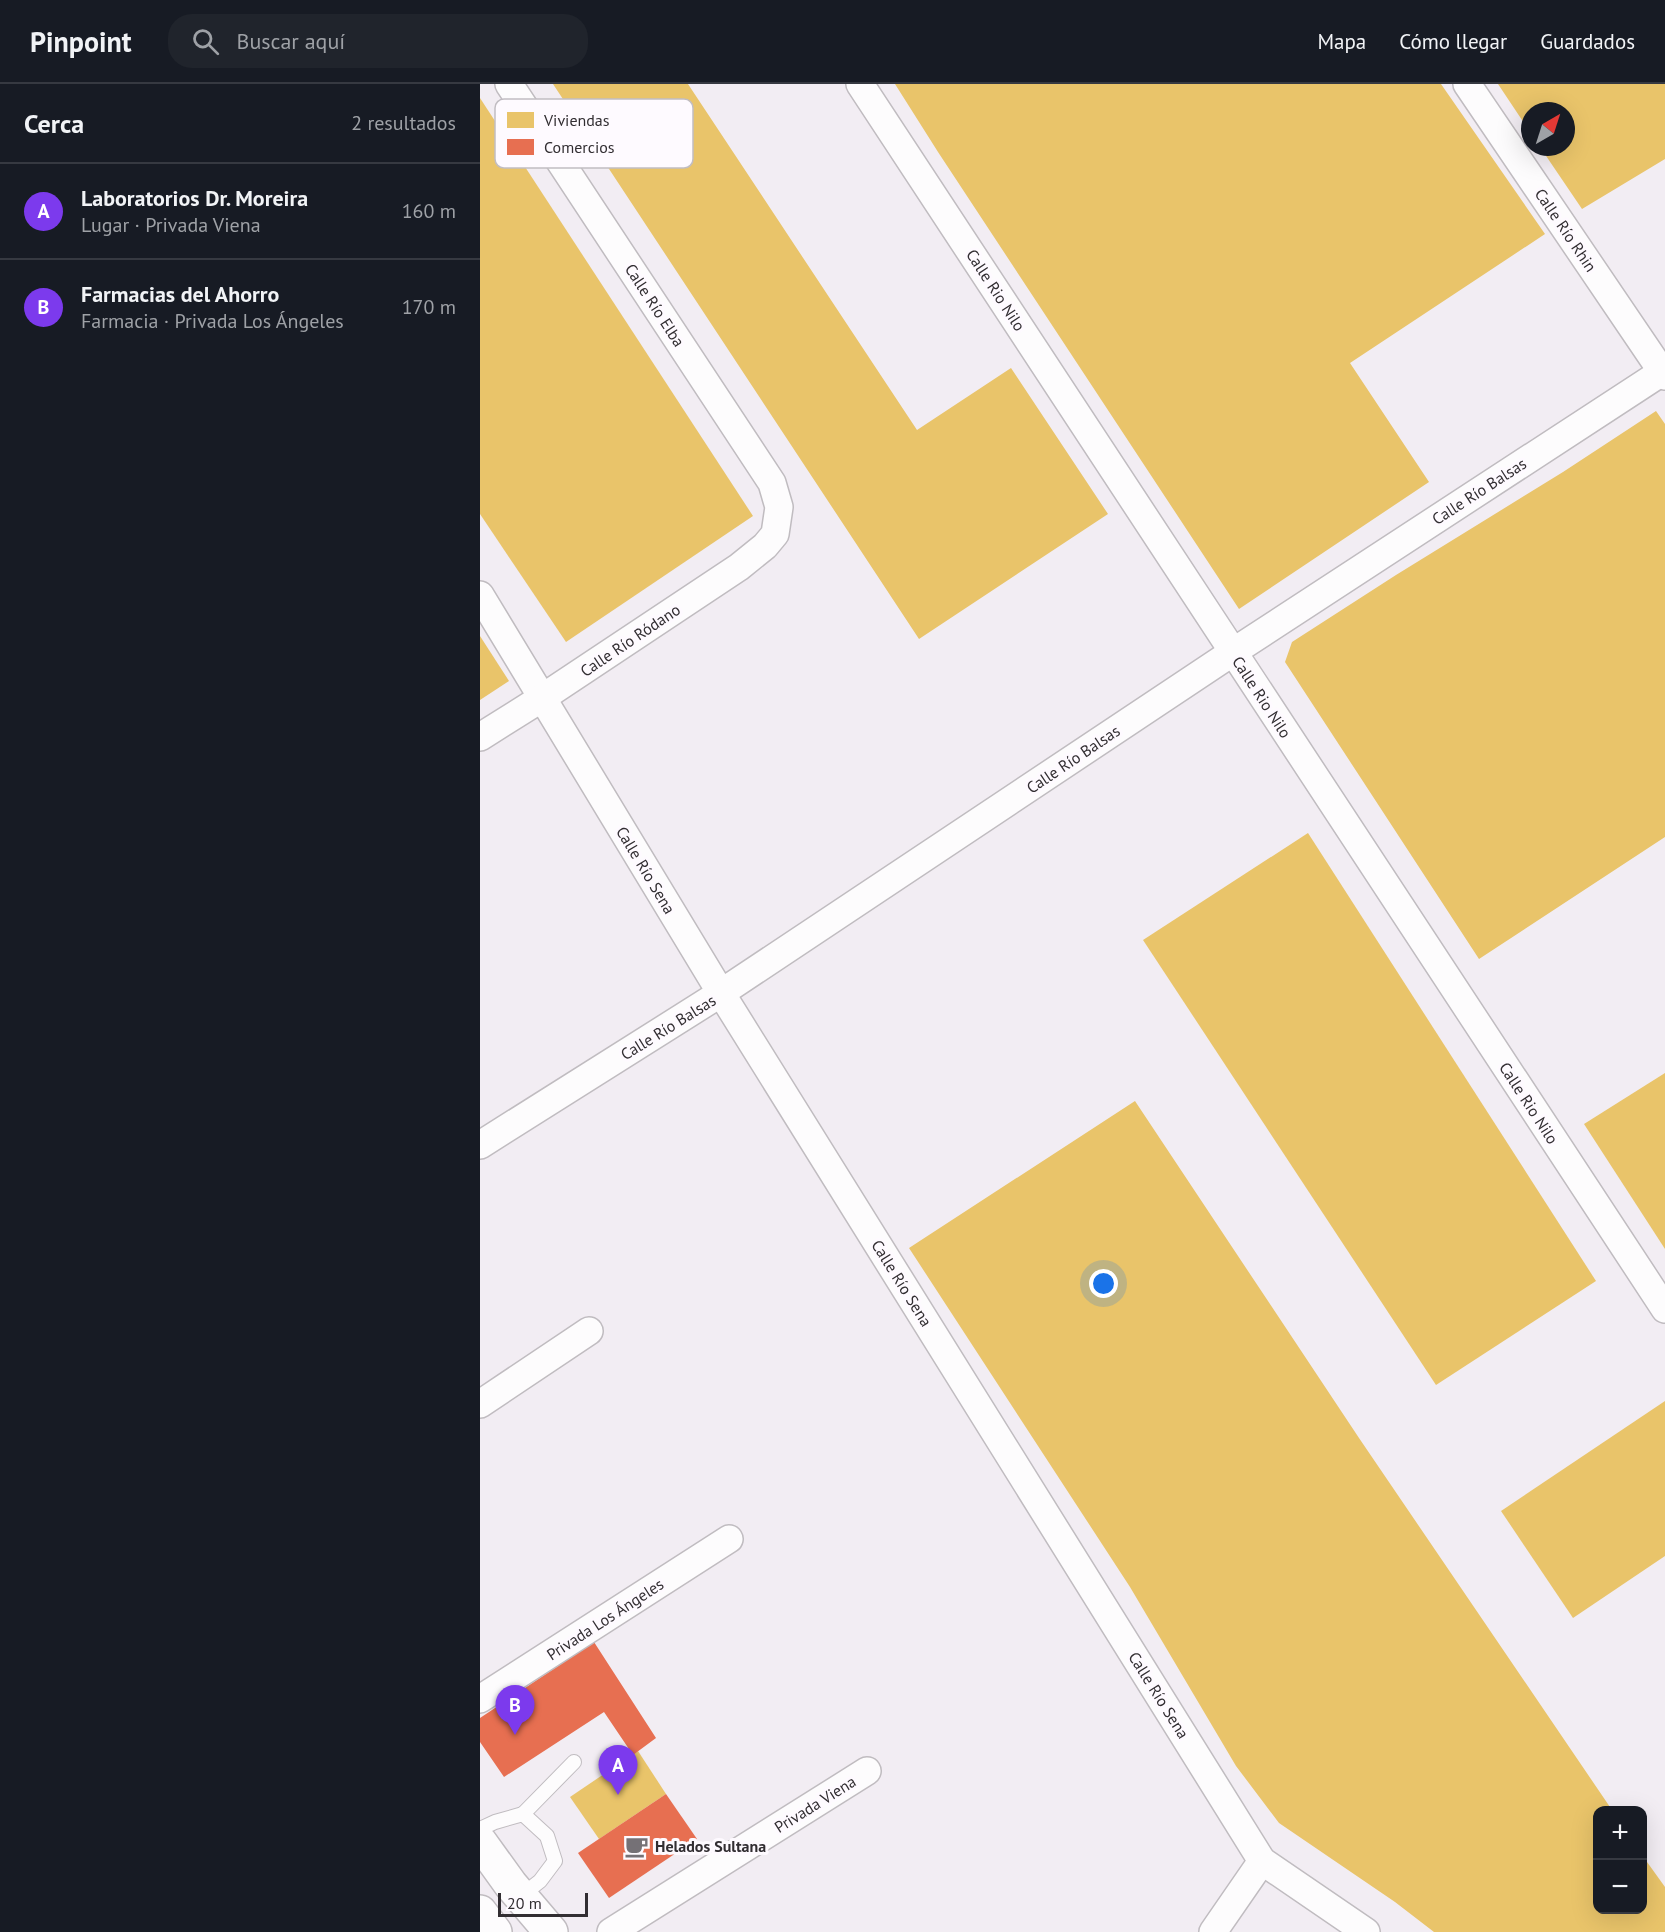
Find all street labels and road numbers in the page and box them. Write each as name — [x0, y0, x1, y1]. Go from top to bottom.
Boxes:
street label: Calle Río Rhin — [1531, 184, 1601, 276]
street label: Calle Rio Nilo — [962, 245, 1030, 335]
street label: Calle Río Elba — [621, 260, 689, 350]
street label: Calle Río Balsas — [1428, 453, 1530, 529]
street label: Calle Río Ródano — [576, 599, 684, 681]
street label: Calle Rio Nilo — [1228, 652, 1296, 742]
street label: Calle Río Balsas — [1022, 720, 1124, 798]
street label: Calle Río Sena — [612, 823, 680, 917]
street label: Calle Río Balsas — [617, 990, 719, 1064]
street label: Calle Rio Nilo — [1495, 1058, 1563, 1148]
street label: Calle Río Sena — [867, 1236, 937, 1330]
street label: Privada Los Ángeles — [543, 1574, 667, 1664]
street label: Calle Río Sena — [1124, 1648, 1194, 1742]
street label: Privada Viena — [771, 1771, 859, 1837]

